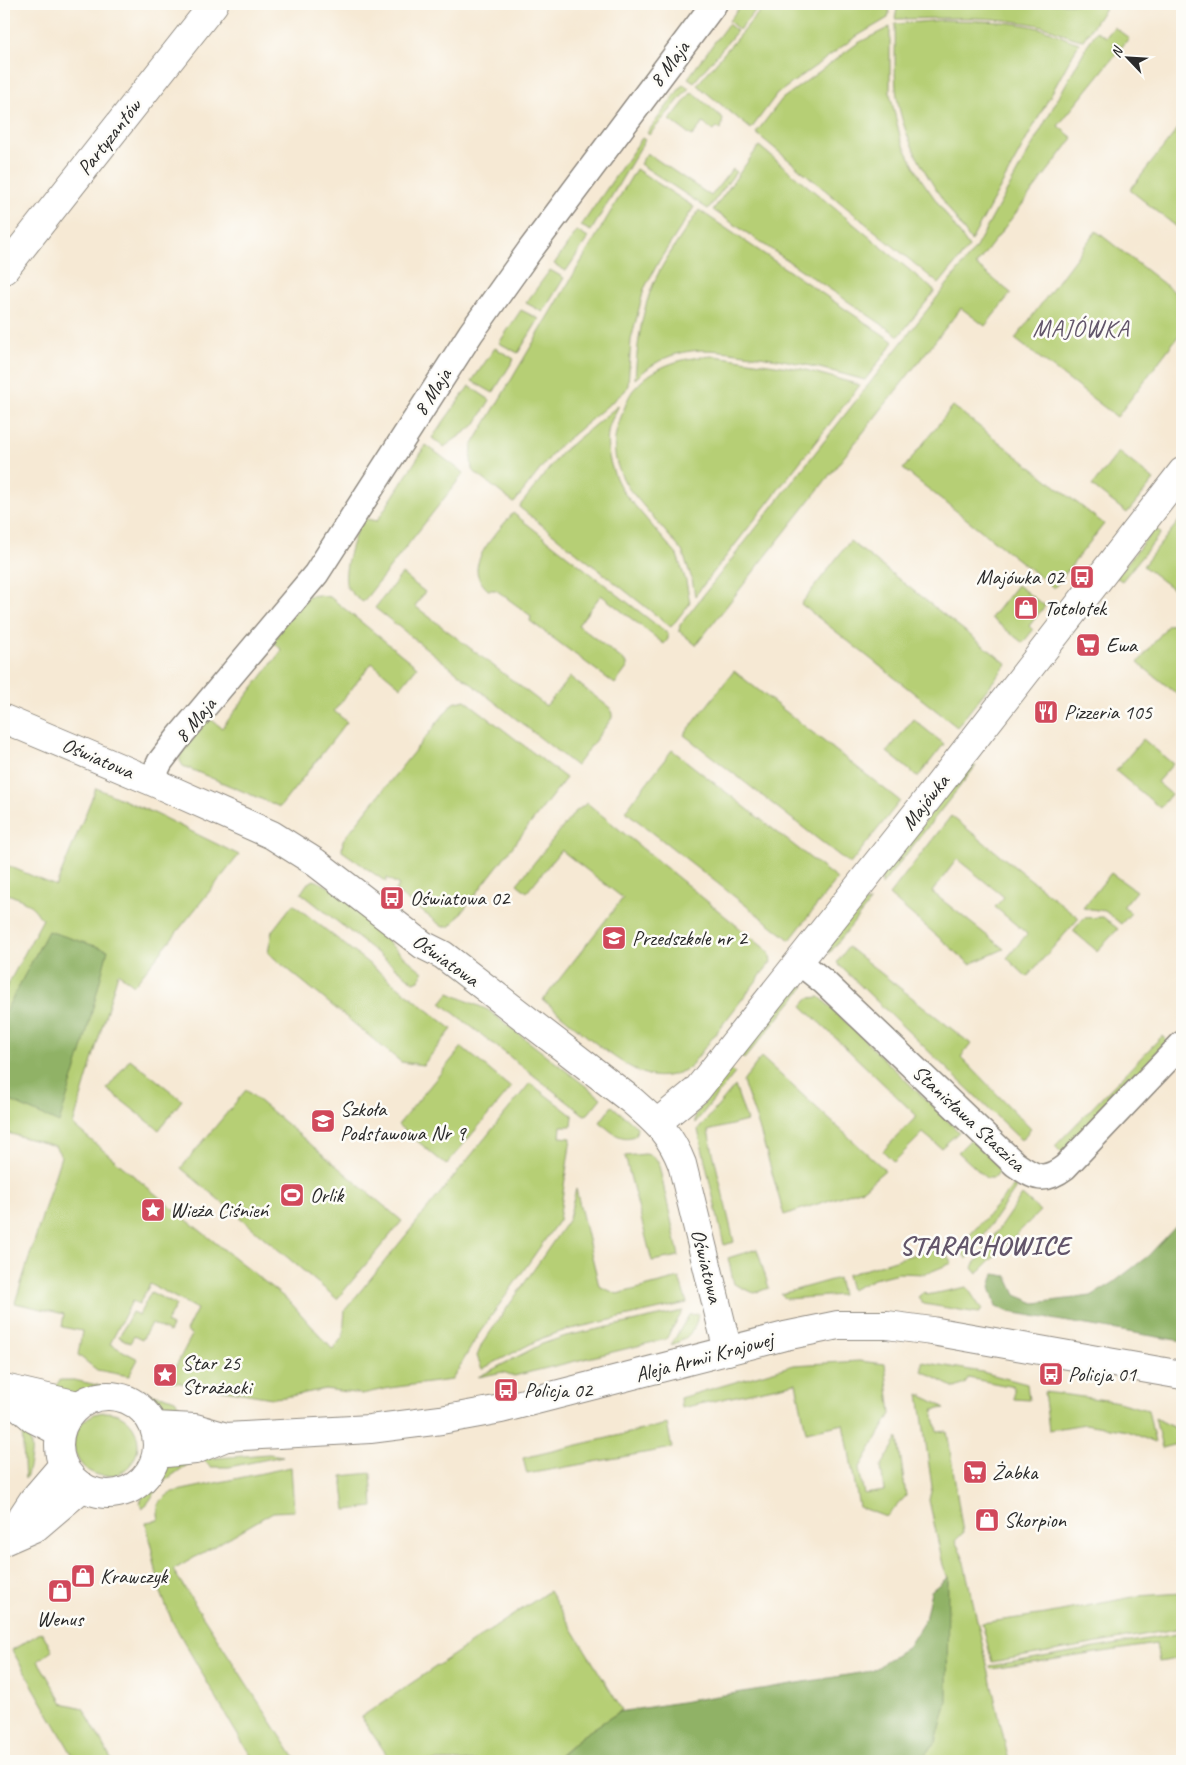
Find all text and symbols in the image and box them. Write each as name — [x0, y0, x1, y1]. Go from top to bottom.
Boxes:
north arrow — [1104, 32, 1154, 82]
street label: 8 Maja — [643, 34, 696, 92]
text: N — [1107, 43, 1127, 60]
street label: Partyzantów — [71, 92, 148, 180]
district label: MAJÓWKA — [1032, 313, 1130, 343]
street label: 8 Maja — [407, 362, 458, 421]
place label: Majówka 02 — [976, 564, 1066, 590]
bus stop icon: Majówka 02 — [1069, 564, 1095, 590]
shop icon: Totolotek — [1013, 595, 1039, 621]
place label: Totolotek — [1044, 595, 1108, 621]
supermarket icon: Ewa — [1075, 632, 1101, 658]
place label: Ewa — [1106, 632, 1139, 658]
street label: 8 Maja — [168, 691, 223, 748]
restaurant icon: Pizzeria 105 — [1033, 699, 1059, 725]
place label: Pizzeria 105 — [1064, 699, 1154, 725]
street label: Oświatowa — [58, 731, 139, 785]
street label: Majówka — [895, 767, 956, 835]
bus stop icon: Oświatowa 02 — [379, 885, 405, 911]
place label: Oświatowa 02 — [410, 885, 511, 911]
school or university icon: Przedszkole nr 2 — [601, 925, 627, 951]
place label: Przedszkole nr 2 — [632, 925, 748, 951]
street label: Oświatowa — [408, 928, 486, 993]
street label: Stanisława Staszica — [907, 1059, 1032, 1178]
place label: Szkoła Podstawowa Nr 9 — [340, 1096, 467, 1146]
school or university icon: Szkoła Podstawowa Nr 9 — [310, 1108, 336, 1134]
sports icon: Orlik — [279, 1182, 305, 1208]
place label: Orlik — [310, 1182, 344, 1208]
place icon: Wieża Ciśnień — [140, 1197, 166, 1223]
place label: Wieża Ciśnień — [170, 1197, 270, 1223]
street label: Oświatowa — [685, 1226, 729, 1307]
district label: STARACHOWICE — [900, 1229, 1074, 1262]
street label: Aleja Armii Krajowej — [632, 1325, 778, 1388]
place label: Star 25 Strażacki — [182, 1350, 254, 1400]
bus stop icon: Policja 01 — [1038, 1361, 1064, 1387]
place label: Policja 01 — [1068, 1361, 1138, 1387]
place icon: Star 25 Strażacki — [152, 1362, 178, 1388]
bus stop icon: Policja 02 — [493, 1377, 519, 1403]
place label: Policja 02 — [524, 1377, 594, 1403]
supermarket icon: Żabka — [962, 1459, 988, 1485]
place label: Żabka — [992, 1459, 1039, 1485]
shop icon: Skorpion — [974, 1507, 1000, 1533]
place label: Skorpion — [1004, 1507, 1067, 1533]
shop icon: Krawczyk — [70, 1563, 96, 1589]
place label: Krawczyk — [100, 1563, 169, 1589]
shop icon: Wenus — [47, 1578, 73, 1604]
place label: Wenus — [37, 1606, 85, 1632]

